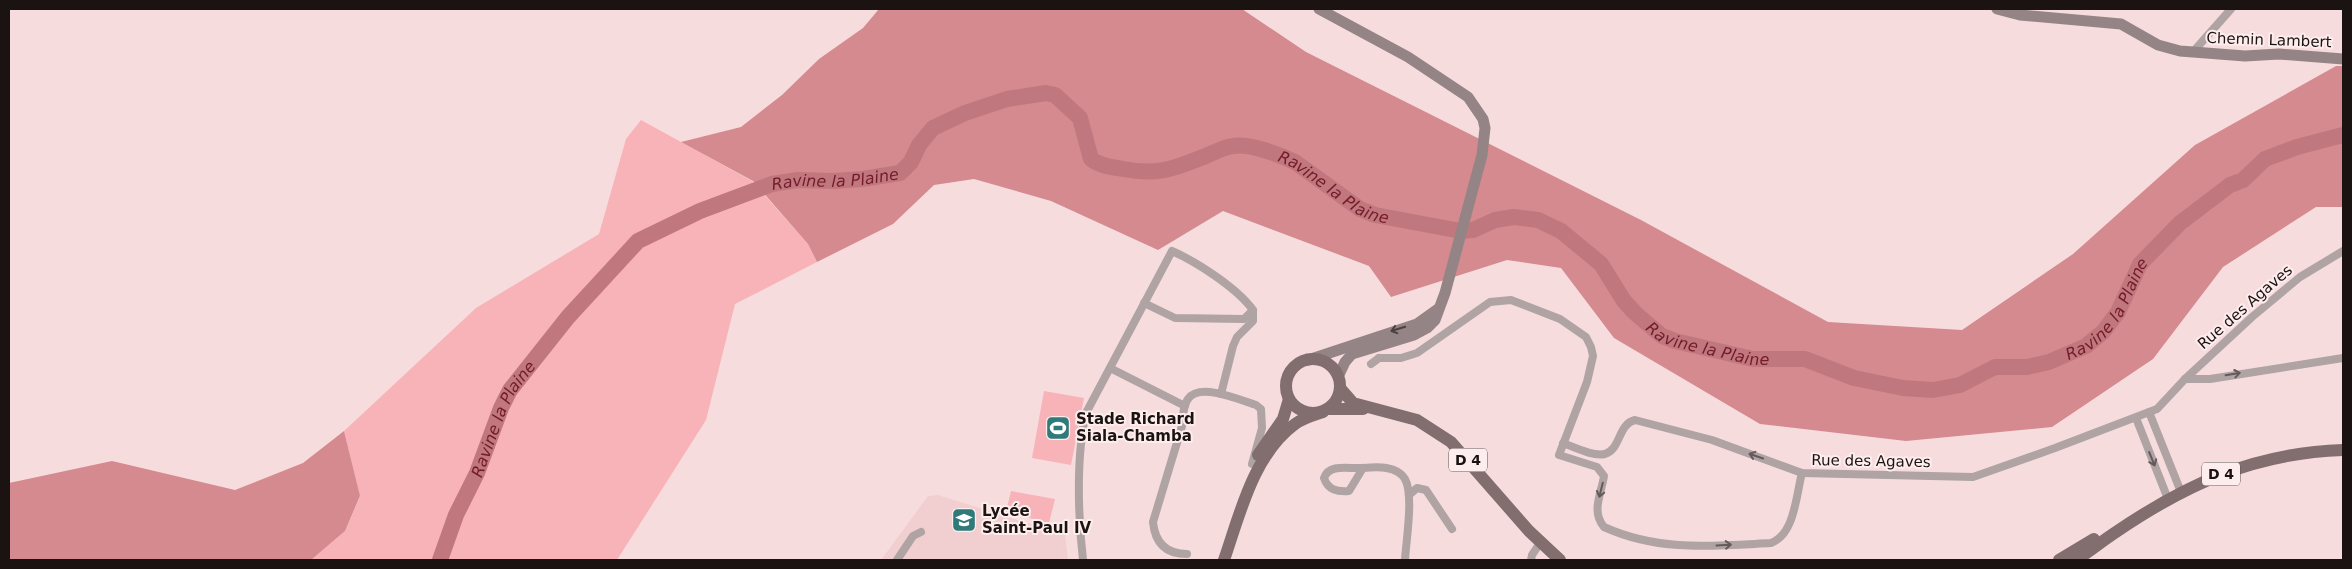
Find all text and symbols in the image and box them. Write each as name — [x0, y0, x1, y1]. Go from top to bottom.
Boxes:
street label: Chemin Lambert — [2206, 29, 2332, 51]
water label: Ravine la Plaine — [1275, 147, 1391, 227]
water label: Ravine la Plaine — [770, 164, 900, 194]
water label: Ravine la Plaine — [2062, 253, 2152, 364]
street label: Rue des Agaves — [2194, 261, 2296, 353]
water label: Ravine la Plaine — [1642, 318, 1769, 369]
one-way arrow — [1391, 325, 1407, 335]
water label: Ravine la Plaine — [467, 357, 540, 480]
one-way arrow — [2225, 369, 2241, 379]
place label: Stade Richard Siala-Chamba — [1076, 410, 1195, 445]
sports icon: Stade Richard Siala-Chamba — [1045, 415, 1071, 441]
road number: D 4 — [1449, 448, 1487, 472]
one-way arrow — [1749, 450, 1765, 460]
street label: Rue des Agaves — [1811, 451, 1931, 471]
one-way arrow — [2148, 451, 2157, 466]
road number: D 4 — [2202, 462, 2240, 486]
one-way arrow — [1596, 482, 1605, 498]
place label: Lycée Saint-Paul IV — [982, 502, 1091, 537]
school or university icon: Lycée Saint-Paul IV — [951, 507, 977, 533]
one-way arrow — [1716, 541, 1732, 550]

